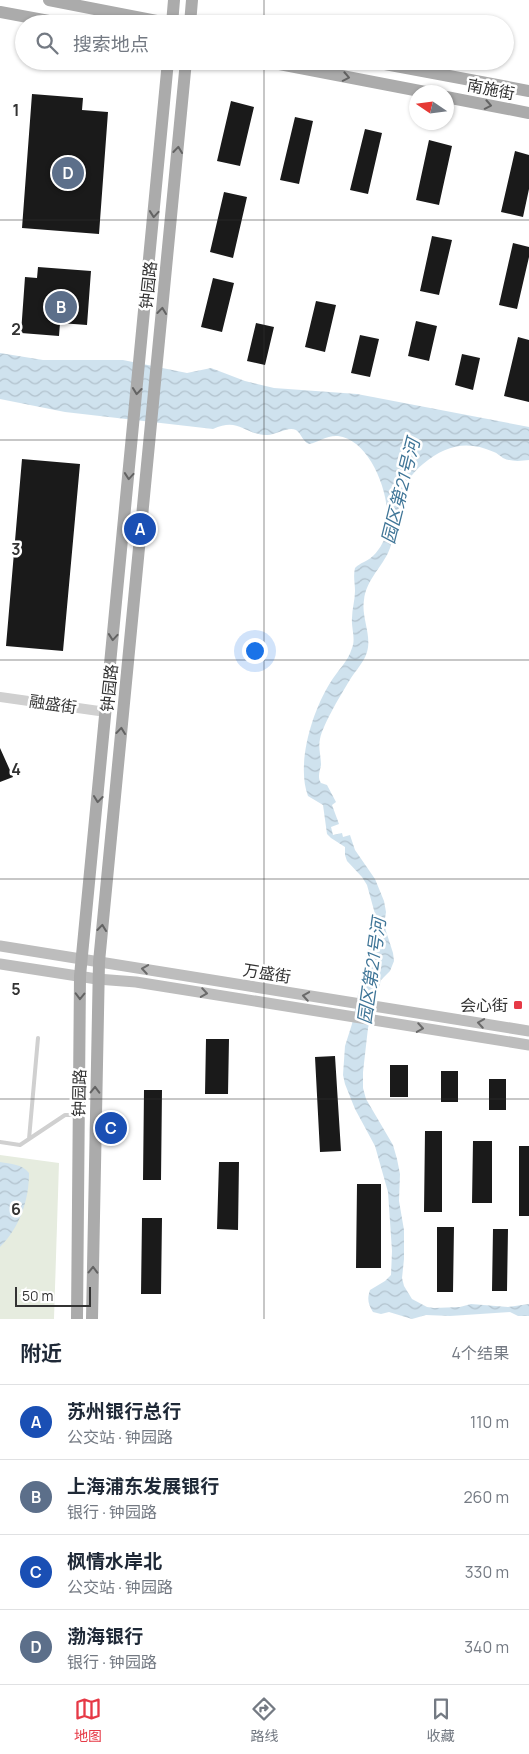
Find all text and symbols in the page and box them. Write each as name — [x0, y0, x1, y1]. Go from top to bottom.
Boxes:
search box — [15, 15, 514, 70]
icon: search — [33, 29, 61, 57]
text: 搜索地点 — [73, 31, 149, 57]
one-way arrow — [342, 72, 351, 82]
street label: 南施街 — [465, 74, 517, 104]
north arrow — [409, 85, 454, 130]
text: 1 — [12, 99, 20, 121]
one-way arrow — [483, 99, 492, 109]
one-way arrow — [172, 145, 183, 153]
pin: D — [52, 154, 84, 192]
one-way arrow — [149, 211, 160, 219]
street label: 钟园路 — [135, 260, 161, 310]
pin: B — [45, 288, 77, 326]
one-way arrow — [156, 307, 167, 315]
text: 2 — [11, 318, 21, 340]
one-way arrow — [132, 388, 143, 396]
water label: 园区第21号河 — [375, 433, 425, 546]
one-way arrow — [124, 472, 135, 480]
pin: A — [124, 510, 156, 548]
text: 3 — [11, 538, 21, 560]
one-way arrow — [108, 634, 119, 642]
your location — [242, 638, 268, 664]
street label: 钟园路 — [96, 663, 122, 713]
street label: 融盛街 — [28, 690, 78, 718]
one-way arrow — [115, 727, 126, 735]
text: 4 — [11, 758, 21, 780]
one-way arrow — [92, 795, 103, 803]
water label: 园区第21号河 — [352, 913, 391, 1026]
one-way arrow — [96, 924, 107, 932]
street label: 万盛街 — [242, 958, 292, 988]
one-way arrow — [141, 965, 150, 975]
text: 5 — [11, 978, 21, 1000]
one-way arrow — [200, 988, 208, 998]
one-way arrow — [301, 991, 310, 1001]
one-way arrow — [75, 992, 85, 1000]
place label: 会心街 — [460, 994, 508, 1016]
marker: 会心街 — [512, 999, 524, 1011]
one-way arrow — [476, 1019, 485, 1029]
one-way arrow — [416, 1022, 424, 1033]
street label: 钟园路 — [68, 1069, 90, 1117]
one-way arrow — [90, 1086, 100, 1094]
pin: C — [95, 1109, 127, 1147]
text: 6 — [11, 1198, 21, 1220]
one-way arrow — [88, 1266, 98, 1274]
scale bar — [15, 1284, 91, 1307]
text: 50 m — [22, 1286, 53, 1305]
text: 附近 — [20, 1339, 62, 1367]
text: 4个结果 — [452, 1342, 509, 1364]
text: 苏州银行总行 — [67, 1398, 181, 1424]
text: A — [31, 1411, 41, 1433]
text: 110 m — [470, 1411, 509, 1433]
text: 公交站 · 钟园路 — [67, 1426, 173, 1448]
text: 上海浦东发展银行 — [67, 1473, 219, 1499]
text: B — [31, 1486, 41, 1508]
text: 260 m — [463, 1486, 509, 1508]
text: 银行 · 钟园路 — [67, 1501, 157, 1523]
text: 枫情水岸北 — [67, 1548, 162, 1574]
text: C — [30, 1561, 42, 1583]
text: 330 m — [465, 1561, 509, 1583]
text: 公交站 · 钟园路 — [67, 1576, 173, 1598]
text: 渤海银行 — [67, 1623, 143, 1649]
text: D — [30, 1636, 42, 1658]
text: 340 m — [464, 1636, 509, 1658]
text: 银行 · 钟园路 — [67, 1651, 157, 1673]
tab: 地图 — [74, 1695, 102, 1745]
tab: 路线 — [250, 1695, 278, 1745]
tab: 收藏 — [427, 1695, 455, 1745]

